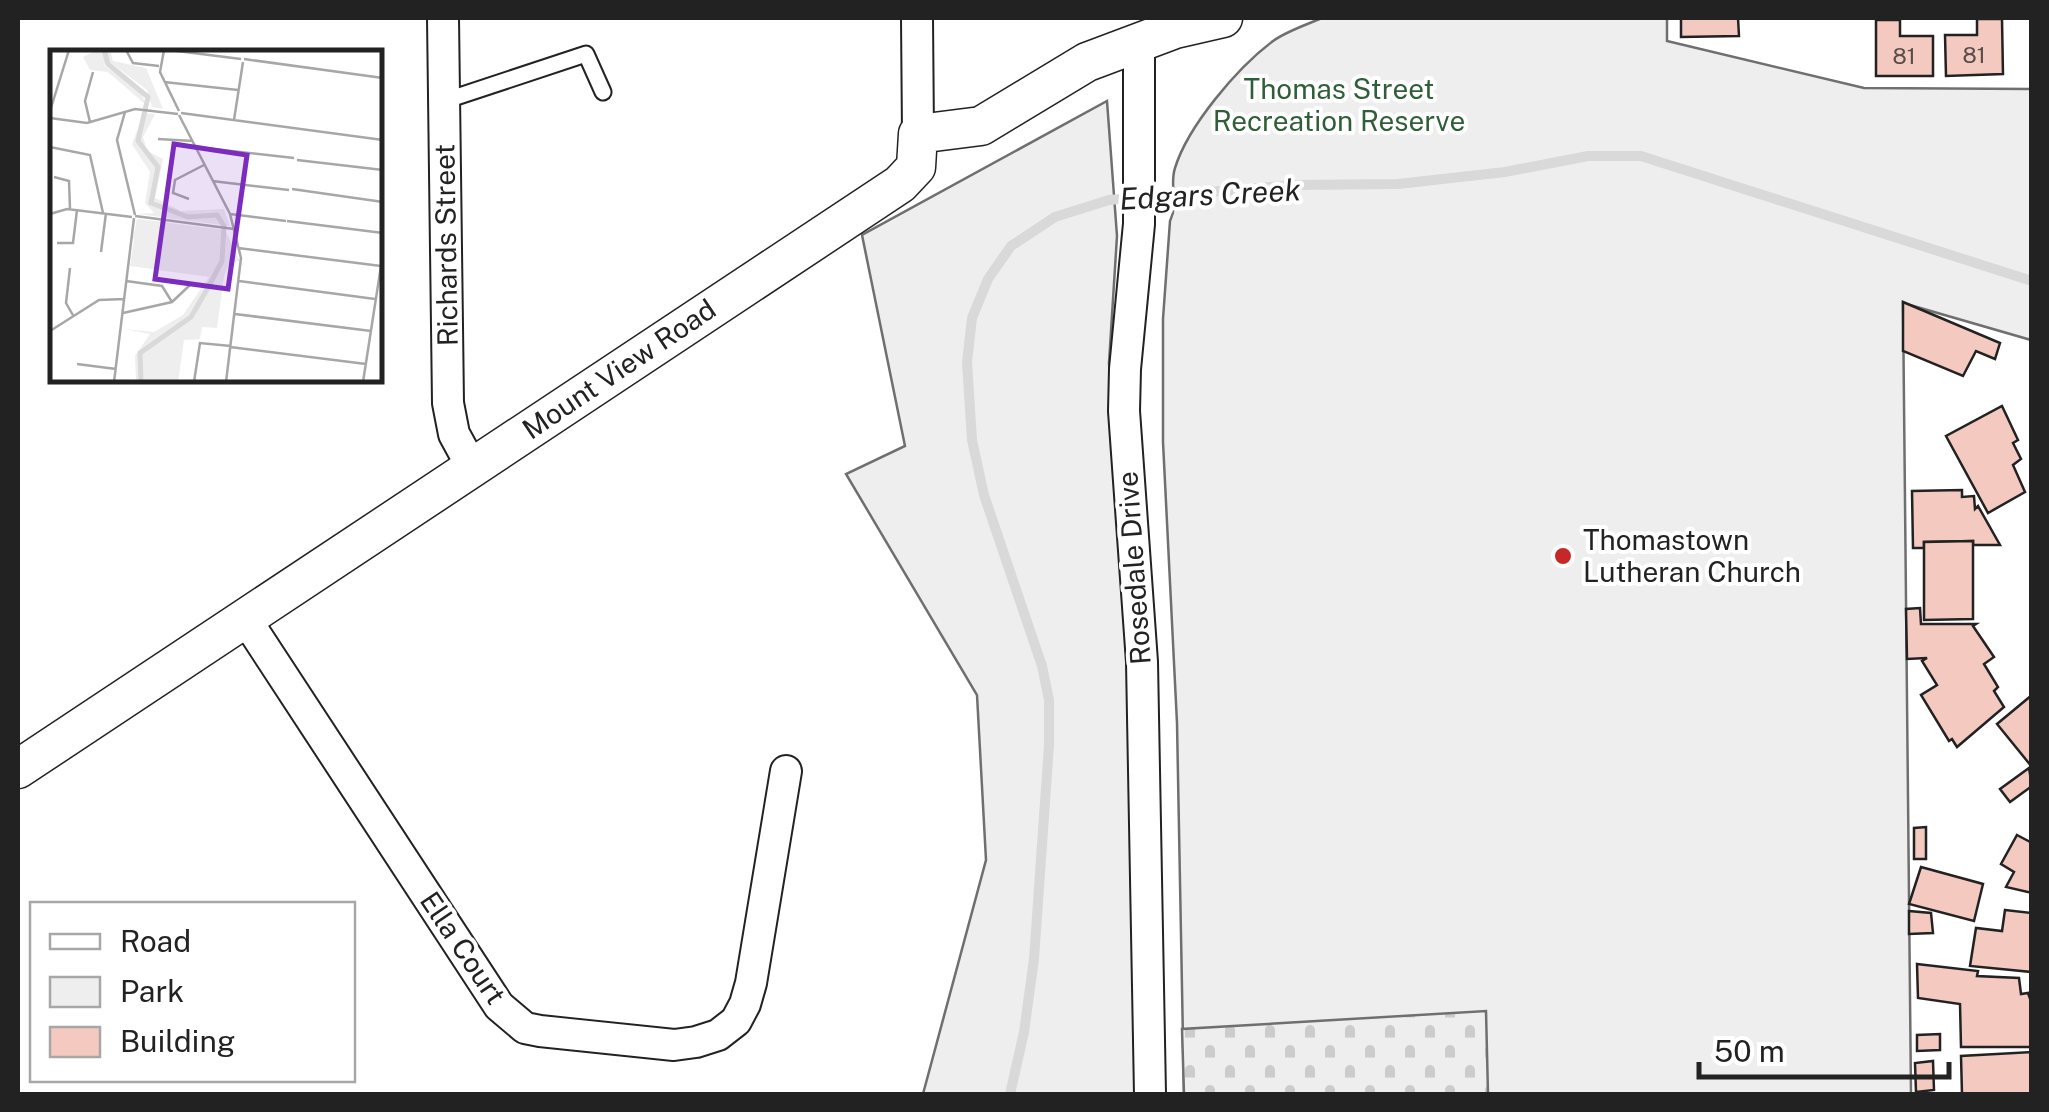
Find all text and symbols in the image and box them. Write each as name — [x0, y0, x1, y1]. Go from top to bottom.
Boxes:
house number: 81 — [1962, 42, 1986, 68]
house number: 81 — [1892, 43, 1916, 69]
inset map — [50, 50, 382, 382]
park label: Thomas Street Recreation Reserve — [1213, 72, 1465, 137]
street label: Richards Street — [427, 144, 464, 346]
water label: Edgars Creek — [1118, 171, 1302, 217]
street label: Mount View Road — [516, 292, 722, 445]
street label: Rosedale Drive — [1110, 470, 1157, 666]
place label: Thomastown Lutheran Church — [1583, 523, 1801, 588]
marker: Thomastown Lutheran Church — [1552, 545, 1574, 567]
street label: Ella Court — [414, 885, 513, 1010]
legend — [30, 902, 355, 1082]
text: Road — [120, 923, 191, 959]
text: Park — [120, 973, 184, 1009]
scale bar — [1699, 1017, 1949, 1079]
text: Building — [120, 1023, 235, 1059]
text: 50 m — [1714, 1033, 1785, 1069]

